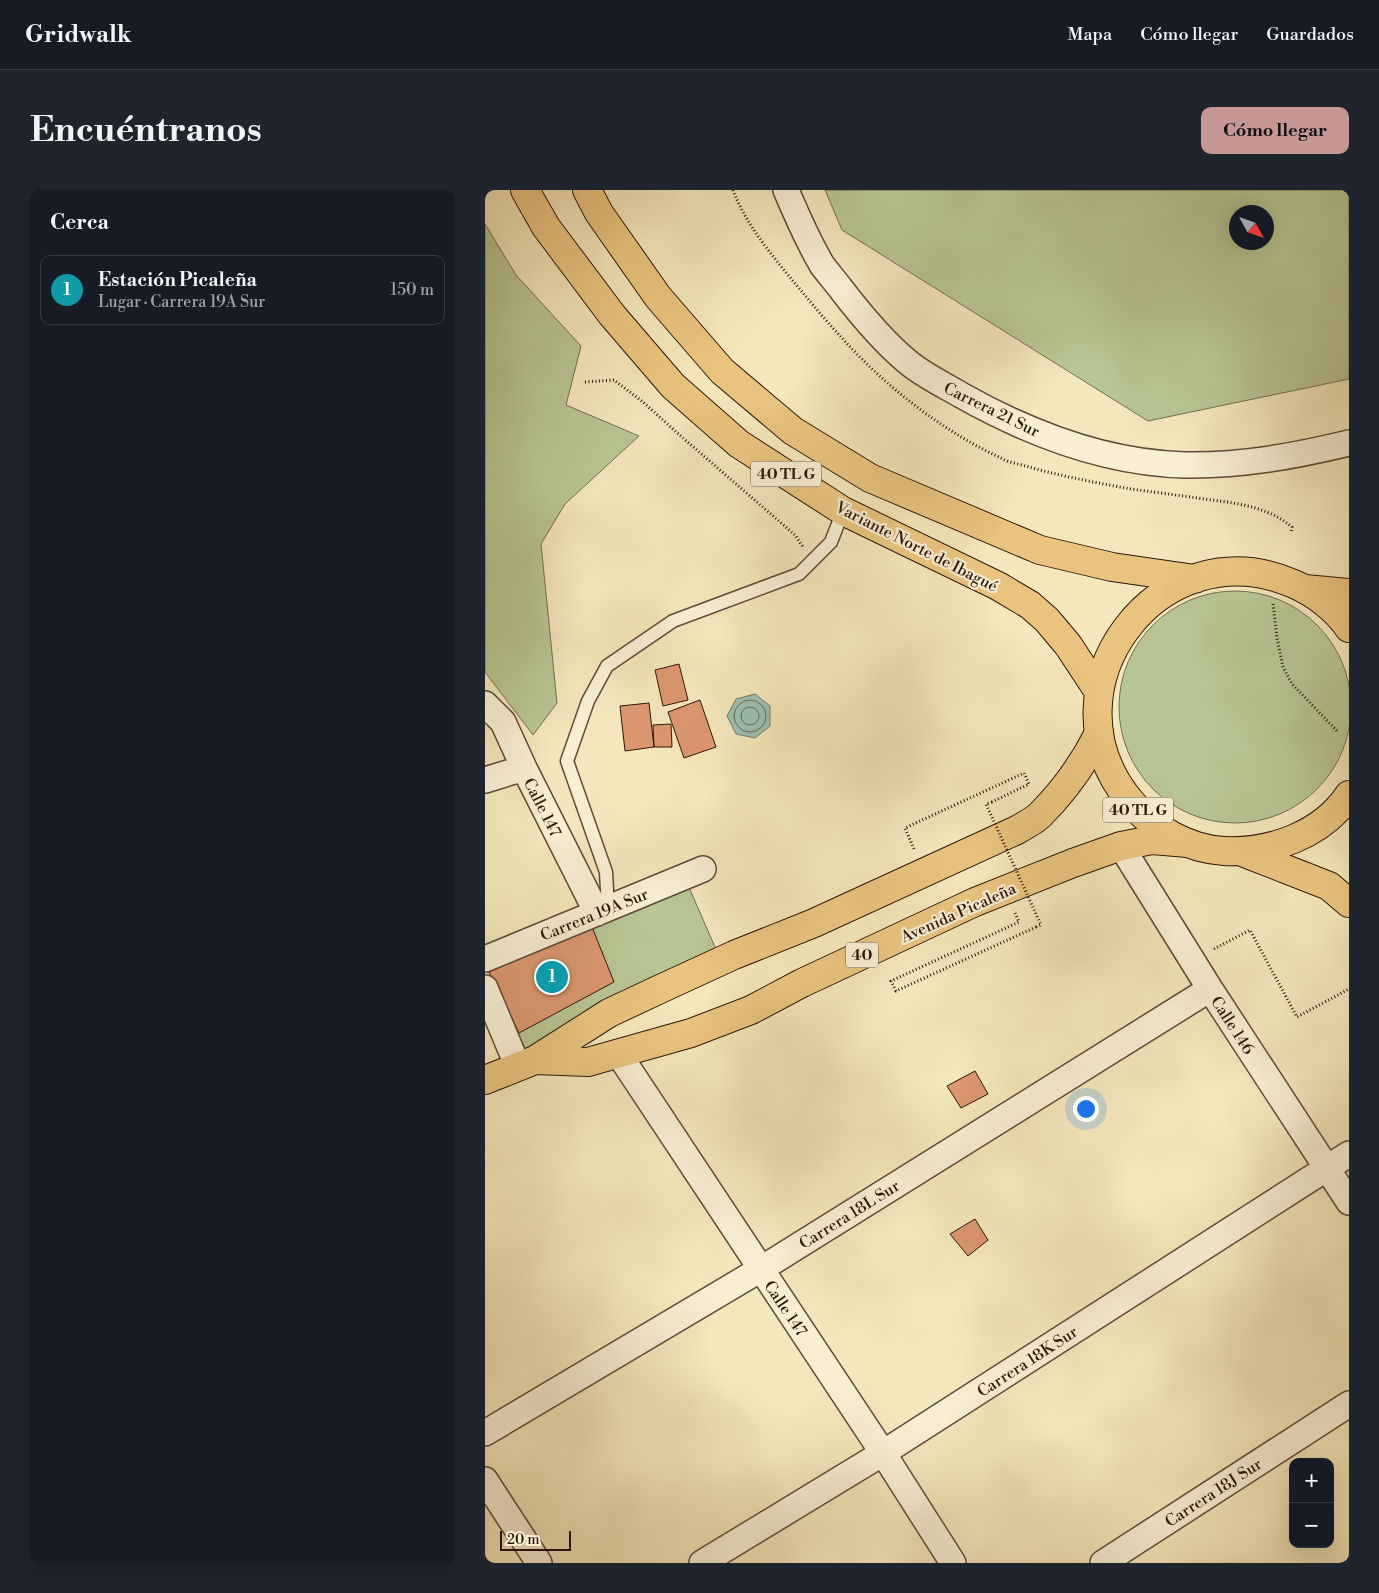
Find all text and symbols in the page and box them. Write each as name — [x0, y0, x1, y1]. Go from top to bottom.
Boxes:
text: Gridwalk — [25, 20, 132, 50]
text: Mapa — [1068, 23, 1112, 46]
text: Cómo llegar — [1140, 23, 1238, 46]
text: Guardados — [1266, 23, 1354, 46]
button: Cómo llegar — [1201, 107, 1349, 154]
text: Encuéntranos — [30, 109, 262, 152]
north arrow — [1229, 205, 1274, 250]
text: Cerca — [50, 210, 109, 236]
text: Estación Picaleña — [98, 268, 257, 292]
text: 1 — [63, 280, 71, 300]
text: 150 m — [390, 280, 434, 300]
text: Lugar · Carrera 19A Sur — [98, 292, 265, 312]
street label: Carrera 21 Sur — [940, 378, 1043, 442]
road number: 40 TL G — [751, 462, 821, 486]
street label: Variante Norte de Ibagué — [831, 497, 1001, 597]
street label: Calle 147 — [519, 775, 565, 840]
road number: 40 TL G — [1103, 798, 1173, 822]
street label: Avenida Picaleña — [897, 878, 1020, 948]
street label: Carrera 19A Sur — [537, 884, 651, 946]
road number: 40 — [846, 942, 878, 968]
pin: 1 — [536, 958, 568, 996]
street label: Calle 146 — [1206, 993, 1259, 1059]
your location — [1073, 1096, 1099, 1122]
street label: Carrera 18L Sur — [796, 1176, 904, 1254]
street label: Calle 147 — [759, 1277, 811, 1340]
street label: Carrera 18K Sur — [973, 1322, 1082, 1402]
street label: Carrera 18J Sur — [1161, 1454, 1266, 1532]
map controls — [1289, 1458, 1334, 1548]
button: + — [1289, 1458, 1334, 1503]
button: − — [1289, 1503, 1334, 1548]
scale bar — [500, 1528, 571, 1551]
text: 20 m — [507, 1531, 539, 1549]

